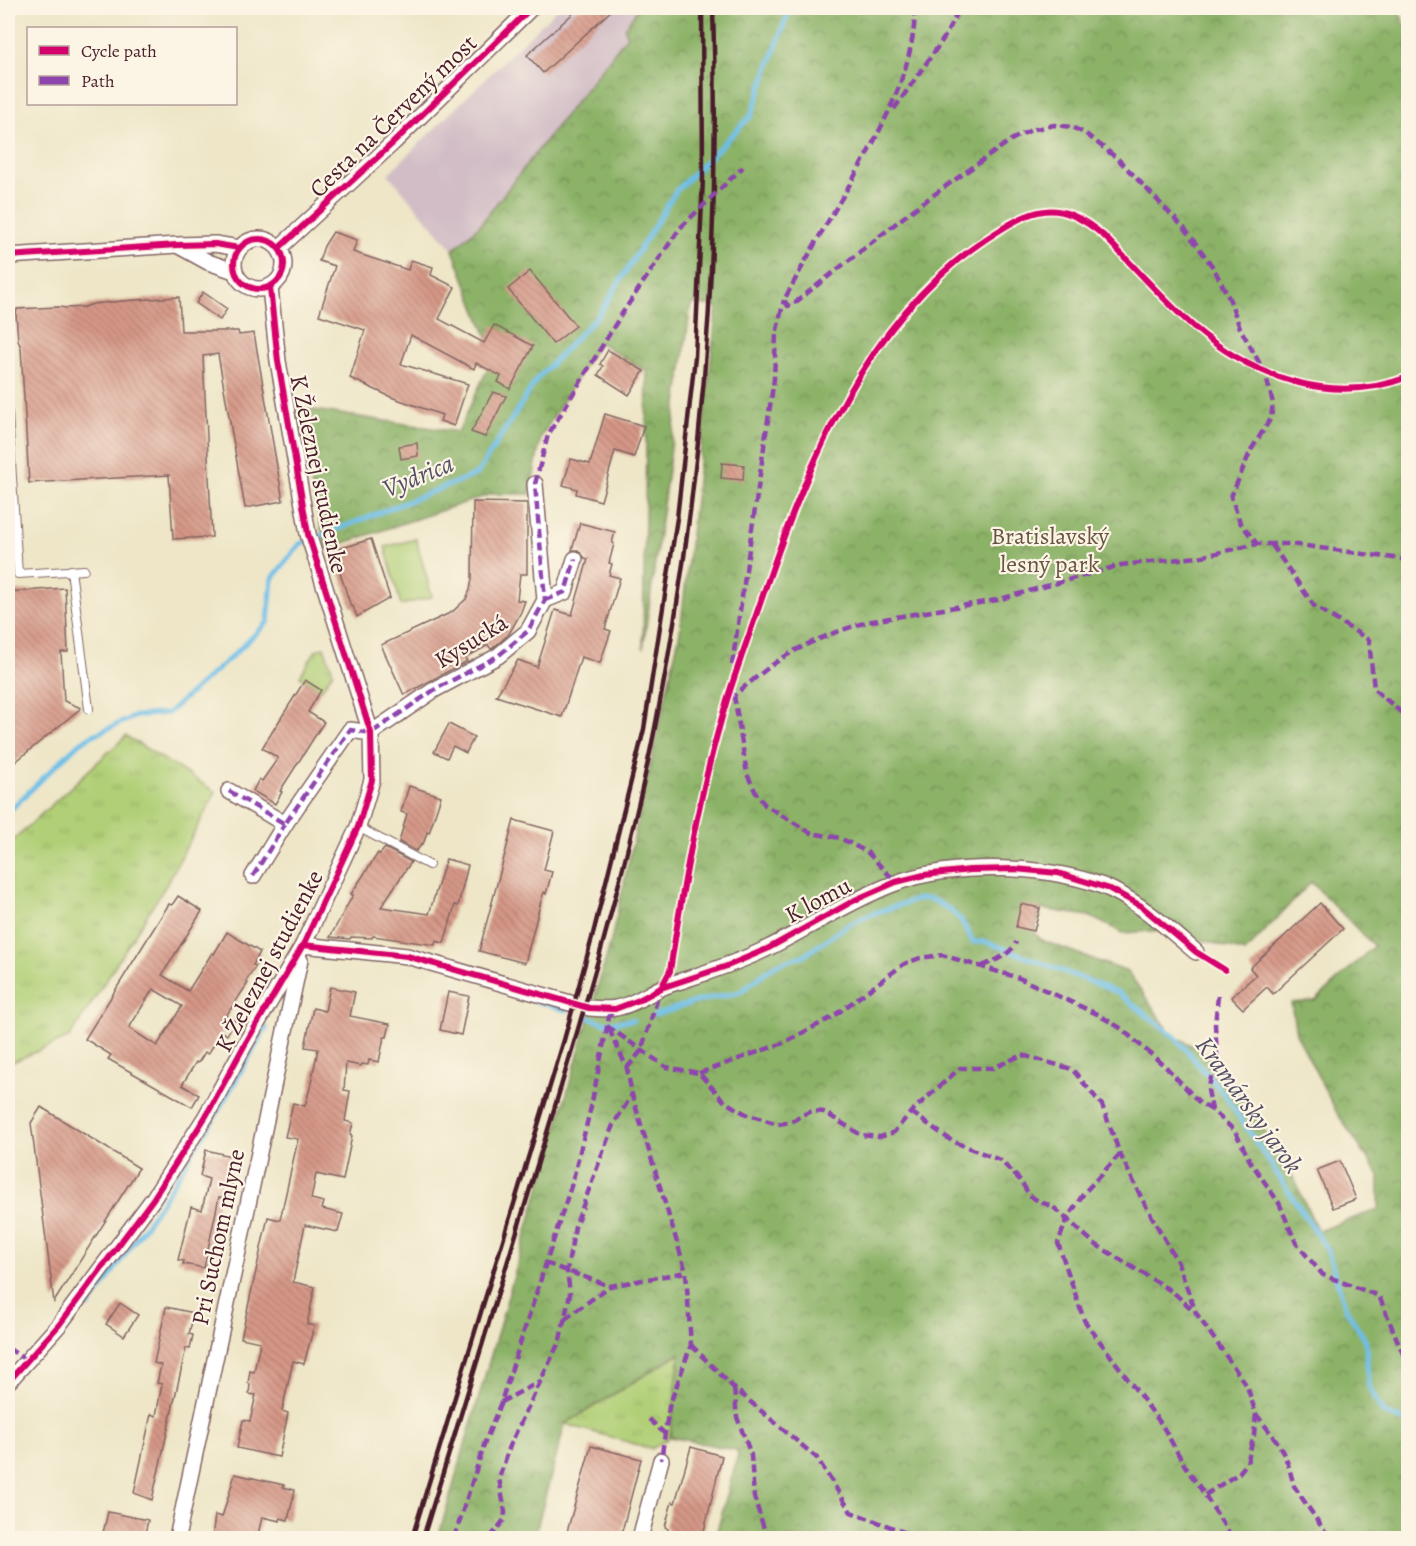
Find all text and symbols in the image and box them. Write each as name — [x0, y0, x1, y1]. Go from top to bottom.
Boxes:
legend — [27, 27, 237, 105]
street label: Cesta na Červený most — [302, 28, 484, 204]
text: Cycle path — [81, 39, 157, 63]
text: Path — [81, 69, 115, 93]
street label: K Železnej studienke — [282, 372, 356, 576]
water label: Vydrica — [377, 446, 459, 506]
park label: Bratislavský lesný park — [991, 520, 1109, 580]
street label: Kysucká — [428, 606, 514, 676]
street label: K Železnej studienke — [207, 864, 331, 1058]
street label: K lomu — [779, 869, 857, 931]
water label: Kramársky jarok — [1187, 1029, 1311, 1181]
street label: Pri Suchom mlyne — [184, 1146, 252, 1328]

